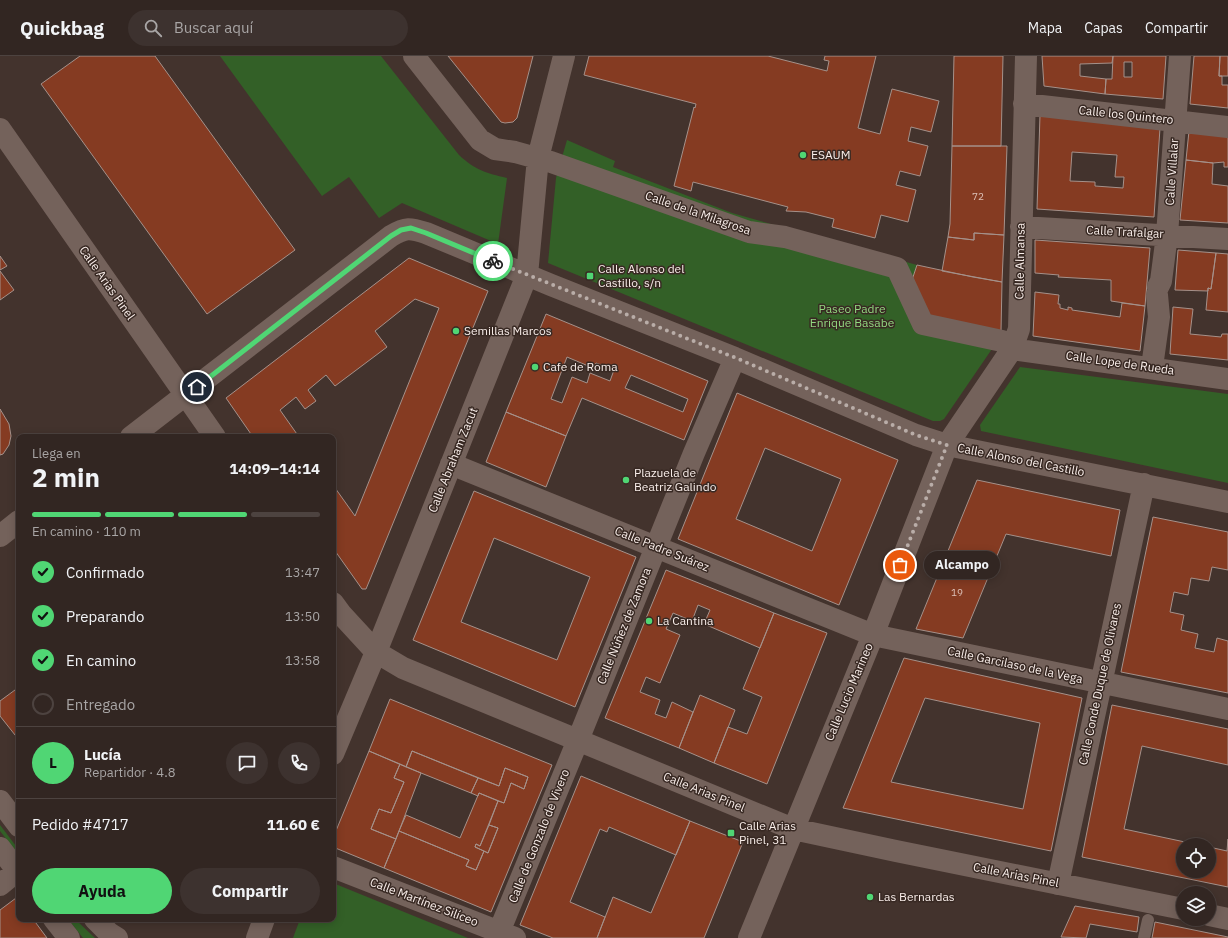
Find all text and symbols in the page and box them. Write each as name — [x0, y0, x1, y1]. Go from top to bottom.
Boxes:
search box — [128, 10, 408, 46]
text: Quickbag — [20, 16, 104, 40]
icon: search — [142, 17, 164, 39]
text: Buscar aquí — [174, 18, 253, 37]
text: Mapa — [1028, 19, 1062, 37]
text: Capas — [1084, 19, 1123, 37]
text: Compartir — [1145, 19, 1208, 37]
street label: Calle los Quintero — [1078, 102, 1175, 127]
street label: Calle Villalar — [1162, 137, 1181, 206]
place label: ESAUM — [811, 147, 850, 162]
marker: ESAUM — [798, 150, 808, 160]
street label: Calle de la Milagrosa — [643, 187, 753, 238]
house number: 72 — [972, 190, 984, 203]
street label: Calle Almansa — [1011, 222, 1028, 299]
street label: Calle Trafalgar — [1086, 222, 1165, 241]
courier — [473, 241, 513, 281]
street label: Calle Arias Pinel — [76, 243, 138, 323]
icon: bike — [482, 250, 504, 272]
place label: Calle Alonso del Castillo, s/n — [598, 261, 684, 290]
marker: Calle Alonso del Castillo, s/n — [585, 271, 595, 281]
park label: Paseo Padre Enrique Basabe — [810, 301, 895, 330]
place label: Semillas Marcos — [464, 323, 552, 338]
marker: Semillas Marcos — [451, 326, 461, 336]
street label: Calle Lope de Rueda — [1065, 347, 1176, 378]
place label: Cafe de Roma — [543, 359, 618, 374]
marker: Cafe de Roma — [530, 362, 540, 372]
pin — [180, 370, 214, 404]
icon: home — [186, 376, 208, 398]
street label: Calle Abraham Zacut — [425, 405, 480, 515]
street label: Calle Alonso del Castillo — [956, 440, 1086, 479]
text: Llega en — [32, 445, 81, 462]
text: 14:09–14:14 — [229, 459, 320, 478]
text: 2 min — [32, 460, 100, 494]
place label: Plazuela de Beatriz Galindo — [634, 465, 717, 494]
marker: Plazuela de Beatriz Galindo — [621, 475, 631, 485]
text: En camino · 110 m — [32, 523, 141, 540]
street label: Calle Padre Suárez — [613, 523, 712, 575]
pin — [883, 548, 917, 582]
callout: Alcampo — [924, 551, 1000, 579]
icon: bag — [889, 554, 911, 576]
text: Alcampo — [935, 556, 989, 573]
icon: check — [32, 561, 54, 583]
text: Confirmado — [66, 563, 144, 582]
text: 13:47 — [285, 564, 320, 581]
street label: Calle Núñez de Zamora — [593, 565, 654, 686]
house number: 19 — [951, 586, 963, 599]
street label: Calle Conde Duque de Olivares — [1075, 601, 1124, 766]
icon: check — [32, 605, 54, 627]
text: Preparando — [66, 607, 144, 626]
text: 13:50 — [285, 608, 320, 625]
place label: La Cantina — [657, 613, 714, 628]
marker: La Cantina — [644, 616, 654, 626]
street label: Calle Lucio Marineo — [821, 640, 876, 743]
street label: Calle Garcilaso de la Vega — [946, 643, 1085, 686]
icon: check — [32, 649, 54, 671]
text: En camino — [66, 651, 136, 670]
text: 13:58 — [285, 652, 320, 669]
text: Entregado — [66, 695, 135, 714]
button: chat — [226, 742, 268, 784]
button: phone — [278, 742, 320, 784]
text: Lucía — [84, 745, 121, 764]
text: L — [49, 753, 57, 772]
text: Repartidor · 4.8 — [84, 764, 175, 781]
street label: Calle de Gonzalo de Vivero — [505, 766, 572, 905]
street label: Calle Arias Pinel — [661, 768, 747, 815]
text: Pedido #4717 — [32, 815, 129, 834]
text: 11.60 € — [266, 815, 320, 834]
place label: Calle Arias Pinel, 31 — [739, 818, 796, 847]
marker: Calle Arias Pinel, 31 — [726, 828, 736, 838]
map controls — [1176, 838, 1216, 926]
button: locate — [1176, 838, 1216, 878]
street label: Calle Arias Pinel — [972, 859, 1060, 890]
button: Ayuda — [32, 868, 172, 914]
button: Compartir — [180, 868, 320, 914]
street label: Calle Martínez Silíceo — [368, 874, 481, 929]
button: layers — [1176, 886, 1216, 926]
place label: Las Bernardas — [878, 889, 955, 904]
marker: Las Bernardas — [865, 892, 875, 902]

